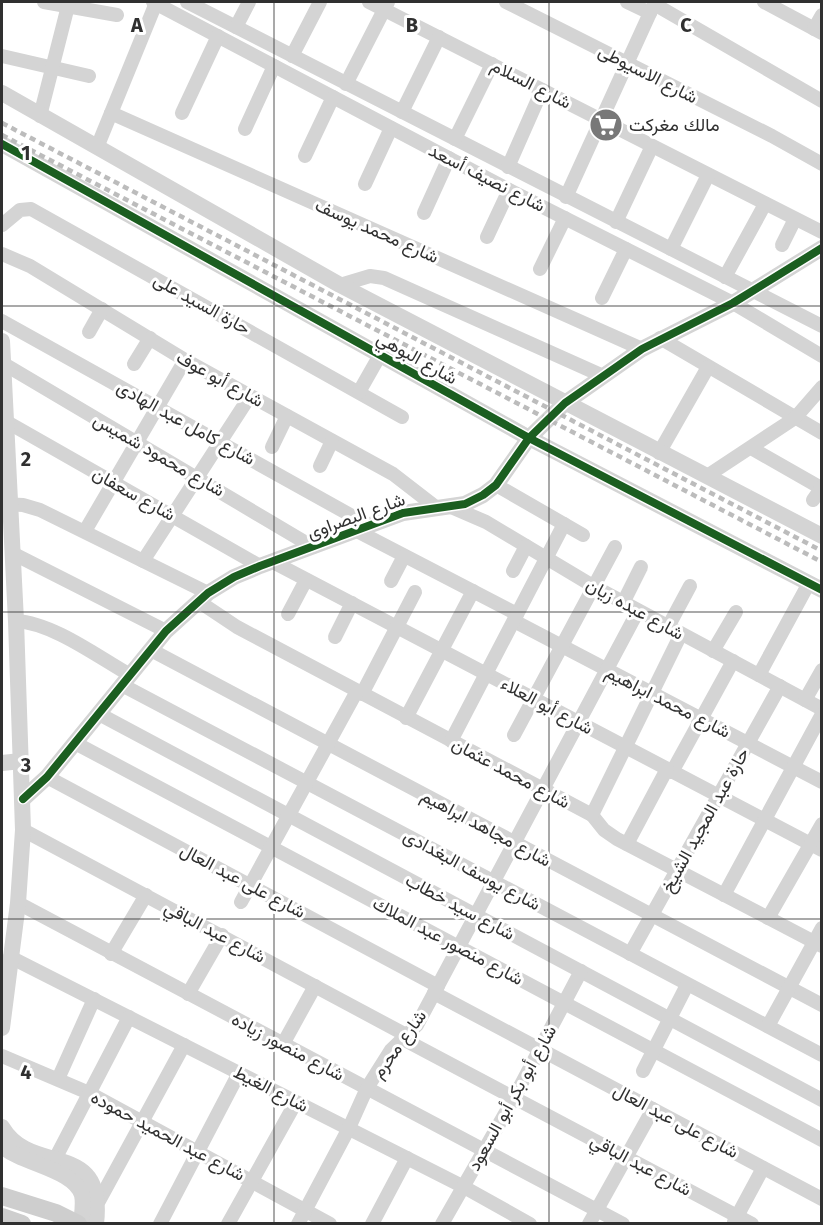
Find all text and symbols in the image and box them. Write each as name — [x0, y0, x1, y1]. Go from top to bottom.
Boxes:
text: A — [130, 13, 144, 37]
text: B — [406, 13, 418, 37]
text: C — [680, 13, 692, 37]
street label: شارع الاسيوطى — [594, 40, 701, 109]
street label: شارع السلام — [487, 54, 575, 114]
supermarket icon: مالك مغركت — [588, 107, 624, 143]
place label: مالك مغركت — [629, 114, 720, 136]
street label: شارع نصيف أسعد — [425, 139, 549, 218]
text: 1 — [21, 141, 31, 165]
street label: شارع محمد يوسف — [311, 194, 442, 269]
street label: حارة السيد على — [150, 268, 254, 340]
street label: شارع البوهي — [371, 327, 461, 393]
street label: شارع أبو عوف — [172, 346, 267, 413]
street label: شارع كامل عبد الهادى — [113, 376, 259, 471]
street label: شارع محمود شميس — [89, 409, 229, 502]
text: 2 — [21, 447, 31, 471]
street label: شارع سعفان — [88, 462, 179, 527]
street label: شارع البصراوى — [304, 488, 408, 545]
street label: شارع عبده زيان — [582, 573, 688, 646]
street label: شارع محمد ابراهيم — [601, 661, 734, 744]
street label: شارع أبو العلاء — [497, 673, 597, 740]
street label: شارع محمد عثمان — [448, 733, 574, 814]
street label: حارة عبد المجيد الشيخ — [656, 744, 755, 897]
text: 3 — [20, 753, 31, 777]
street label: شارع مجاهد ابراهيم — [417, 784, 555, 872]
street label: شارع يوسف البغدادى — [399, 825, 544, 916]
street label: شارع على عبد العال — [176, 839, 309, 924]
street label: شارع سيد خطاب — [401, 869, 518, 946]
street label: شارع منصور عبد الملاك — [368, 892, 527, 991]
street label: شارع عبد الباقي — [159, 896, 269, 971]
street label: شارع محرم — [367, 1006, 432, 1083]
street label: شارع منصور زياده — [227, 1008, 348, 1087]
street label: شارع أبو بكر أبو السعود — [463, 1021, 562, 1175]
text: 4 — [20, 1060, 32, 1084]
street label: شارع الغيط — [230, 1061, 312, 1118]
street label: شارع على عبد العال — [609, 1079, 742, 1164]
street label: شارع عبد الحميد حموده — [87, 1086, 249, 1187]
street label: شارع عبد الباقي — [585, 1129, 695, 1204]

